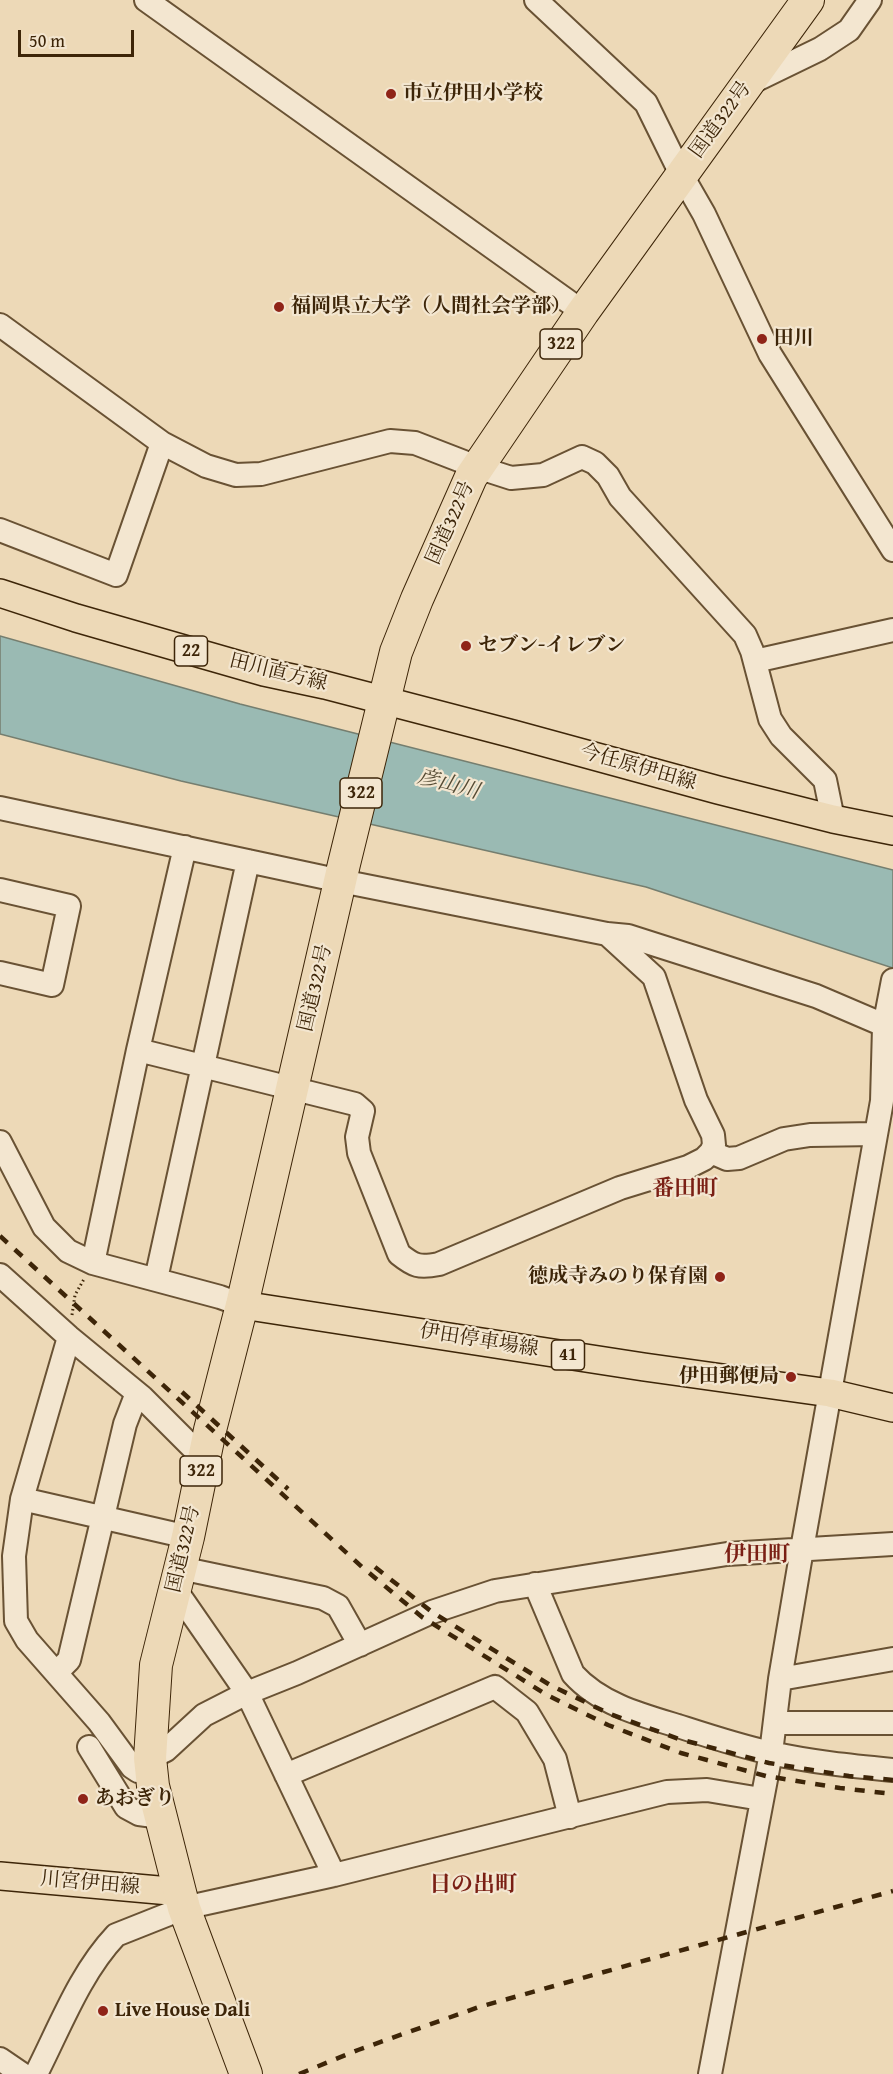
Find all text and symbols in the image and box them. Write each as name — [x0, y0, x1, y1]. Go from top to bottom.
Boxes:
scale bar — [21, 18, 136, 56]
text: 50 m — [29, 27, 65, 54]
street label: 国道322号 — [685, 77, 757, 163]
place label: 市立伊田小学校 — [403, 82, 543, 106]
marker: 市立伊田小学校 — [384, 87, 398, 101]
place label: 福岡県立大学（人間社会学部） — [291, 295, 571, 319]
marker: 福岡県立大学（人間社会学部） — [272, 300, 286, 314]
place label: 田川 — [774, 327, 814, 351]
road number: 322 — [540, 329, 582, 359]
marker: 田川 — [755, 332, 769, 346]
street label: 国道322号 — [422, 478, 480, 568]
place label: セブン-イレブン — [478, 634, 625, 658]
road number: 22 — [174, 636, 207, 666]
marker: セブン-イレブン — [459, 639, 473, 653]
street label: 田川直方線 — [227, 649, 329, 697]
street label: 今任原伊田線 — [577, 740, 699, 796]
water label: 彦山川 — [414, 765, 482, 805]
road number: 322 — [340, 778, 382, 808]
street label: 国道322号 — [294, 942, 338, 1034]
district label: 番田町 — [652, 1176, 718, 1202]
place label: 徳成寺みのり保育園 — [528, 1265, 708, 1289]
marker: 徳成寺みのり保育園 — [713, 1270, 727, 1284]
street label: 伊田停車場線 — [418, 1320, 540, 1362]
road number: 41 — [552, 1340, 584, 1370]
place label: 伊田郵便局 — [679, 1365, 779, 1389]
marker: 伊田郵便局 — [784, 1370, 798, 1384]
road number: 322 — [180, 1456, 222, 1486]
street label: 国道322号 — [162, 1503, 206, 1595]
district label: 伊田町 — [724, 1542, 790, 1568]
place label: あおぎり — [95, 1787, 175, 1811]
marker: あおぎり — [76, 1792, 90, 1806]
street label: 川宮伊田線 — [39, 1868, 141, 1900]
district label: 日の出町 — [429, 1872, 517, 1898]
place label: Live House Dali — [115, 1999, 250, 2023]
marker: Live House Dali — [96, 2004, 110, 2018]

